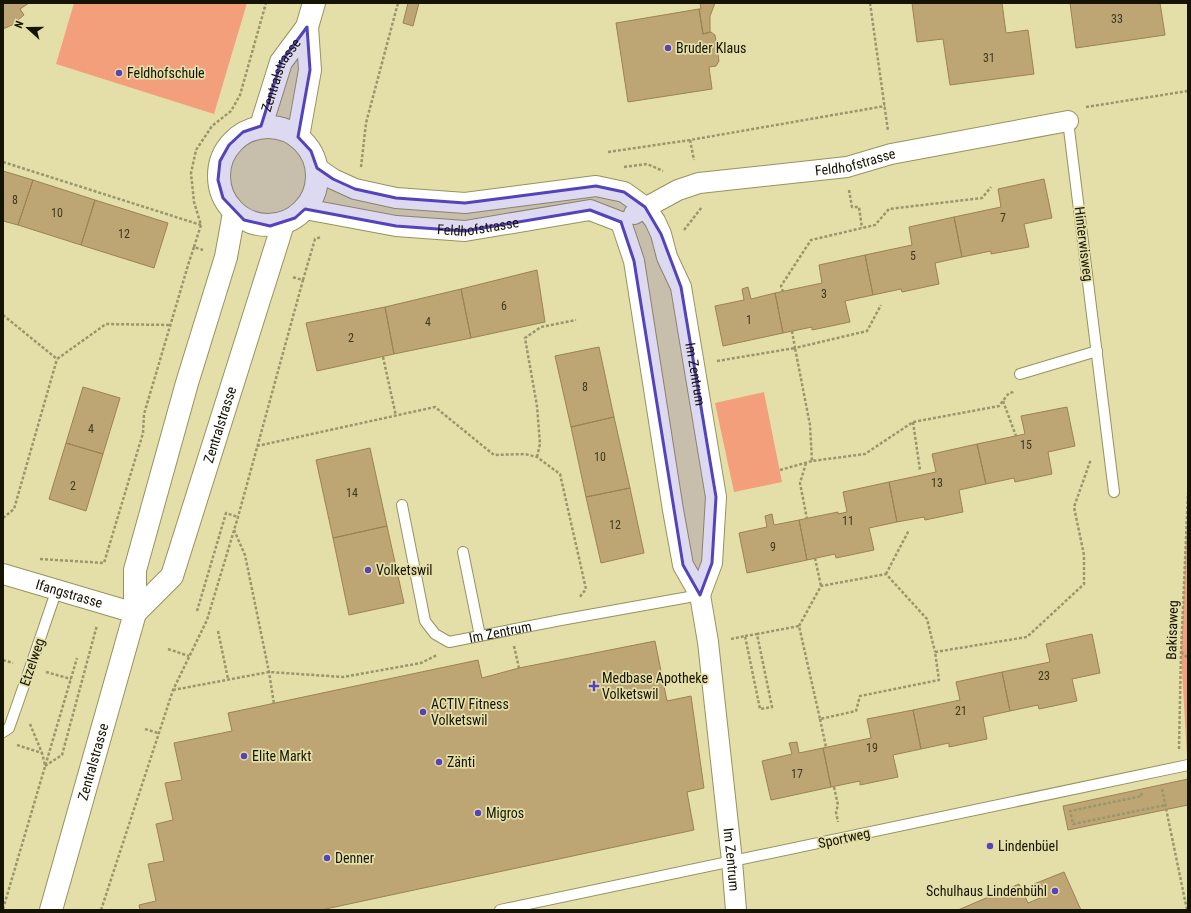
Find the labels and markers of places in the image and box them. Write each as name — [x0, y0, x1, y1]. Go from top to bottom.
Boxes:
place label: Bruder Klaus — [676, 40, 746, 56]
marker: Bruder Klaus — [663, 43, 673, 53]
place label: Feldhofschule — [127, 65, 205, 81]
marker: Feldhofschule — [114, 68, 124, 78]
place label: Volketswil — [376, 562, 433, 578]
marker: Volketswil — [363, 565, 373, 575]
place label: Medbase Apotheke Volketswil — [602, 670, 708, 702]
marker: Medbase Apotheke Volketswil — [589, 681, 599, 691]
place label: ACTIV Fitness Volketswil — [431, 696, 509, 728]
marker: ACTIV Fitness Volketswil — [418, 707, 428, 717]
place label: Elite Markt — [252, 748, 311, 764]
marker: Elite Markt — [239, 751, 249, 761]
place label: Zänti — [447, 754, 475, 770]
marker: Zänti — [434, 757, 444, 767]
place label: Migros — [486, 805, 524, 821]
marker: Migros — [473, 808, 483, 818]
place label: Lindenbüel — [998, 838, 1058, 854]
marker: Lindenbüel — [985, 841, 995, 851]
place label: Denner — [335, 850, 374, 866]
marker: Denner — [322, 853, 332, 863]
place label: Schulhaus Lindenbühl — [926, 883, 1047, 899]
marker: Schulhaus Lindenbühl — [1050, 886, 1060, 896]

